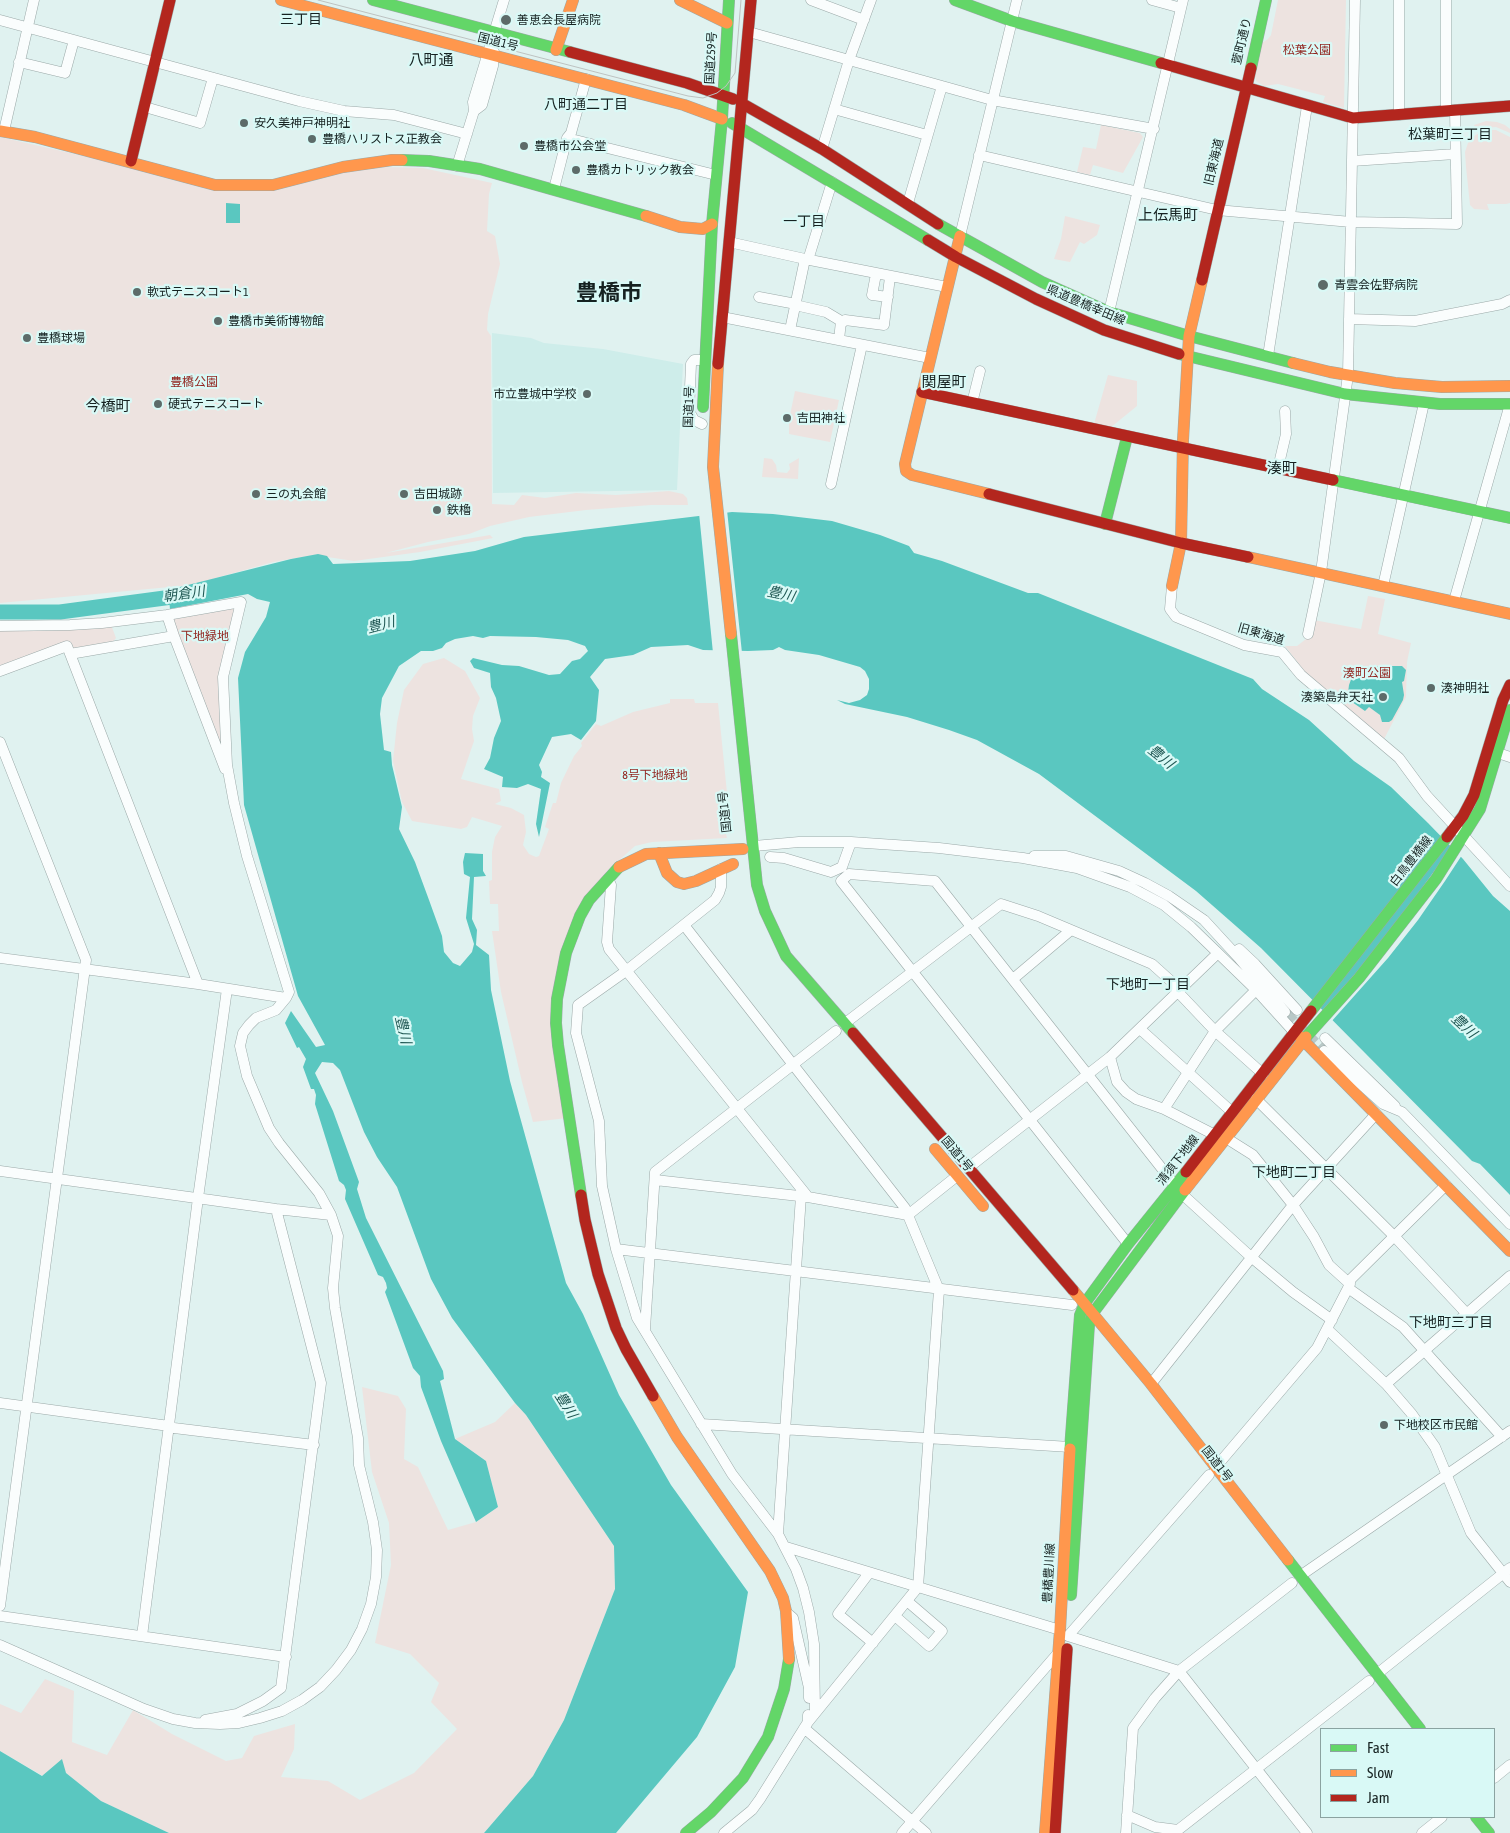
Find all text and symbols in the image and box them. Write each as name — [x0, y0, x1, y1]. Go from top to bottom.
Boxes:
district label: 三丁目 — [280, 12, 322, 28]
marker: 善恵会長屋病院 — [499, 13, 513, 27]
place label: 善恵会長屋病院 — [517, 13, 601, 27]
street label: 萱町通り — [1230, 16, 1254, 66]
street label: 国道1号 — [476, 30, 520, 54]
street label: 国道259号 — [702, 31, 720, 85]
park label: 松葉公園 — [1283, 43, 1331, 57]
district label: 八町通 — [409, 51, 453, 69]
district label: 八町通二丁目 — [544, 97, 628, 113]
place label: 安久美神戸神明社 — [254, 116, 350, 130]
marker: 安久美神戸神明社 — [238, 117, 250, 129]
district label: 松葉町三丁目 — [1408, 127, 1492, 143]
place label: 豊橋ハリストス正教会 — [322, 132, 442, 146]
marker: 豊橋ハリストス正教会 — [306, 133, 318, 145]
street label: 旧東海道 — [1202, 137, 1226, 187]
place label: 豊橋市公会堂 — [534, 139, 606, 153]
marker: 豊橋市公会堂 — [518, 140, 530, 152]
place label: 豊橋カトリック教会 — [586, 163, 694, 177]
marker: 豊橋カトリック教会 — [570, 164, 582, 176]
district label: 上伝馬町 — [1138, 206, 1198, 224]
district label: 一丁目 — [783, 214, 825, 230]
marker: 青雲会佐野病院 — [1316, 278, 1330, 292]
place label: 青雲会佐野病院 — [1334, 278, 1418, 292]
district label: 豊橋市 — [576, 280, 642, 306]
street label: 県道豊橋幸田線 — [1045, 282, 1127, 328]
place label: 軟式テニスコート1 — [147, 285, 249, 299]
marker: 軟式テニスコート1 — [131, 286, 143, 298]
place label: 豊橋市美術博物館 — [228, 314, 324, 328]
marker: 豊橋市美術博物館 — [212, 315, 224, 327]
place label: 豊橋球場 — [37, 331, 85, 345]
marker: 豊橋球場 — [21, 332, 33, 344]
district label: 関屋町 — [922, 373, 966, 391]
park label: 豊橋公園 — [170, 375, 218, 389]
street label: 国道1号 — [681, 386, 697, 428]
place label: 市立豊城中学校 — [493, 387, 577, 401]
marker: 市立豊城中学校 — [581, 388, 593, 400]
district label: 今橋町 — [86, 397, 130, 415]
place label: 硬式テニスコート — [168, 397, 264, 411]
marker: 硬式テニスコート — [152, 398, 164, 410]
place label: 吉田神社 — [797, 411, 845, 425]
marker: 吉田神社 — [781, 412, 793, 424]
district label: 湊町 — [1267, 459, 1297, 477]
place label: 三の丸会館 — [266, 487, 326, 501]
place label: 吉田城跡 — [414, 487, 462, 501]
marker: 三の丸会館 — [250, 488, 262, 500]
marker: 吉田城跡 — [398, 488, 410, 500]
place label: 鉄櫓 — [447, 503, 471, 517]
marker: 鉄櫓 — [431, 504, 443, 516]
water label: 朝倉川 — [162, 583, 206, 605]
water label: 豊川 — [766, 583, 796, 605]
water label: 豊川 — [365, 613, 397, 637]
street label: 旧東海道 — [1236, 620, 1286, 648]
park label: 下地緑地 — [181, 629, 229, 643]
park label: 湊町公園 — [1343, 666, 1391, 680]
place label: 湊神明社 — [1441, 681, 1489, 695]
marker: 湊神明社 — [1425, 682, 1437, 694]
place label: 湊築島弁天社 — [1301, 690, 1373, 704]
marker: 湊築島弁天社 — [1377, 691, 1389, 703]
water label: 豊川 — [1145, 742, 1177, 772]
park label: 8号下地緑地 — [622, 768, 688, 782]
street label: 国道1号 — [716, 791, 734, 833]
street label: 白鳥豊橋線 — [1387, 833, 1435, 889]
district label: 下地町一丁目 — [1106, 977, 1190, 993]
water label: 豊川 — [1448, 1010, 1480, 1042]
water label: 豊川 — [392, 1014, 414, 1046]
street label: 清須下地線 — [1154, 1132, 1202, 1188]
street label: 国道1号 — [938, 1133, 976, 1175]
district label: 下地町二丁目 — [1252, 1165, 1336, 1181]
district label: 下地町三丁目 — [1409, 1315, 1493, 1331]
water label: 豊川 — [551, 1389, 581, 1421]
place label: 下地校区市民館 — [1394, 1418, 1478, 1432]
marker: 下地校区市民館 — [1378, 1419, 1390, 1431]
street label: 国道1号 — [1199, 1443, 1235, 1485]
street label: 豊橋豊川線 — [1040, 1543, 1058, 1603]
legend — [1320, 1728, 1495, 1818]
text: Fast — [1367, 1739, 1389, 1756]
text: Slow — [1367, 1764, 1393, 1781]
text: Jam — [1367, 1789, 1390, 1806]

